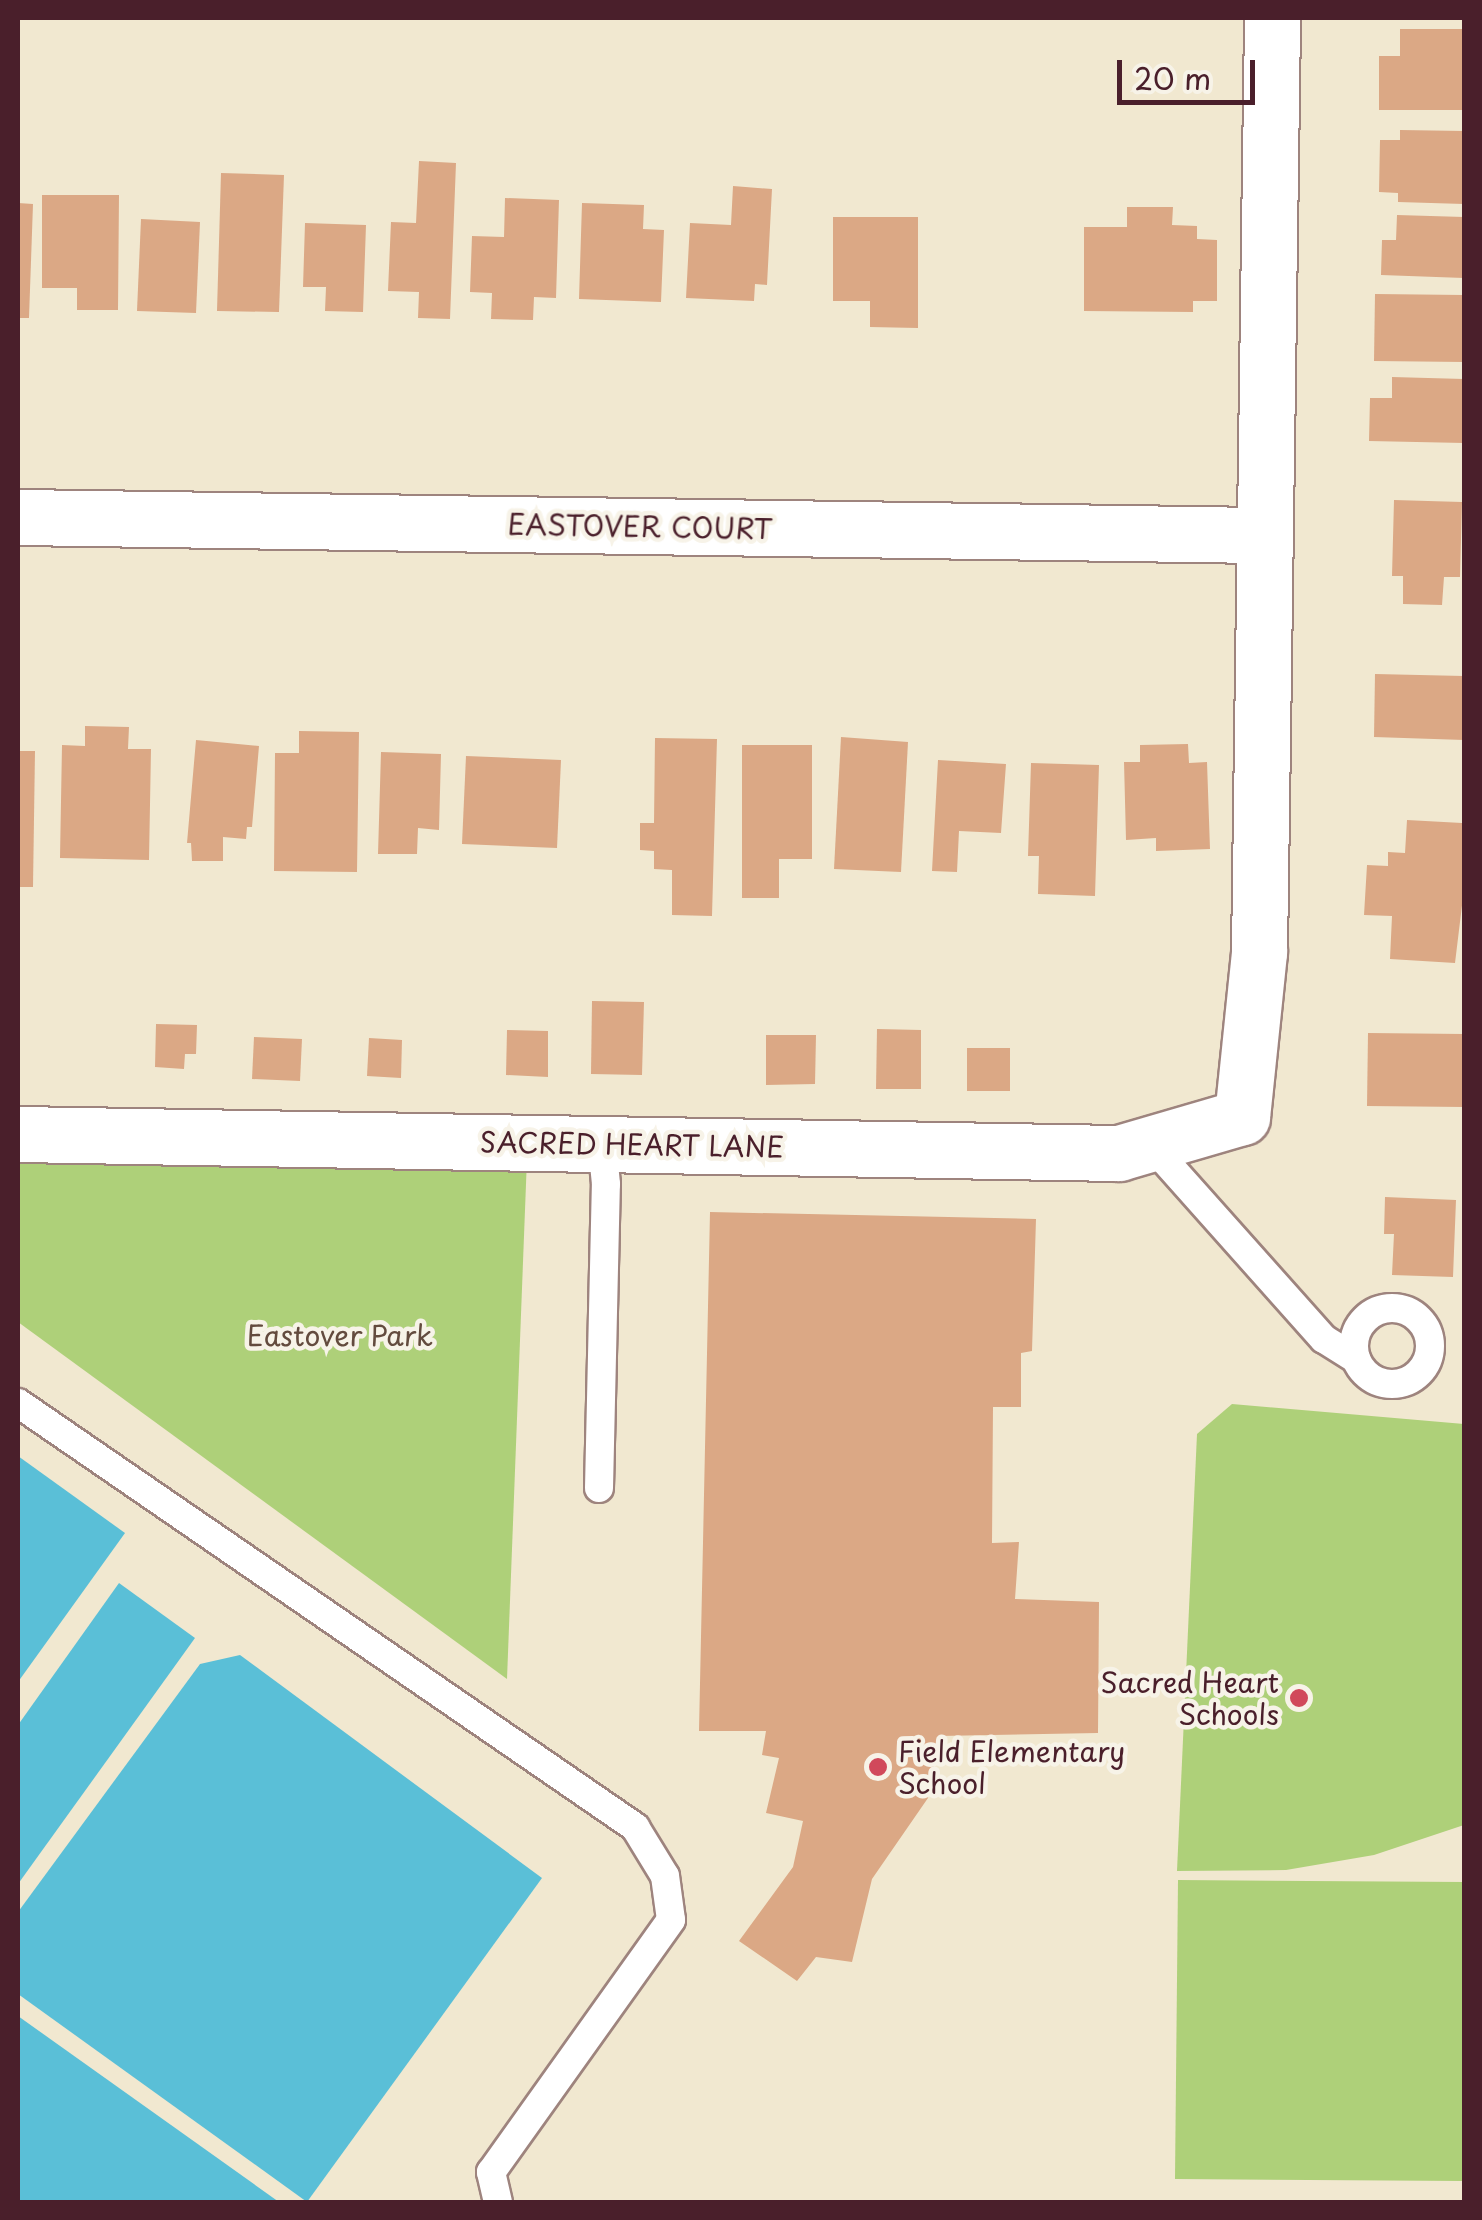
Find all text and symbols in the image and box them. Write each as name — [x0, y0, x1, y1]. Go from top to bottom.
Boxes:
scale bar — [1122, 40, 1260, 102]
text: 20 m — [1134, 55, 1211, 100]
street label: EASTOVER COURT — [508, 507, 772, 545]
street label: SACRED HEART LANE — [475, 1124, 789, 1164]
park label: Eastover Park — [247, 1318, 433, 1352]
place label: Sacred Heart Schools — [1097, 1665, 1279, 1731]
marker: Sacred Heart Schools — [1288, 1687, 1310, 1709]
place label: Field Elementary School — [898, 1734, 1125, 1800]
marker: Field Elementary School — [867, 1756, 889, 1778]

